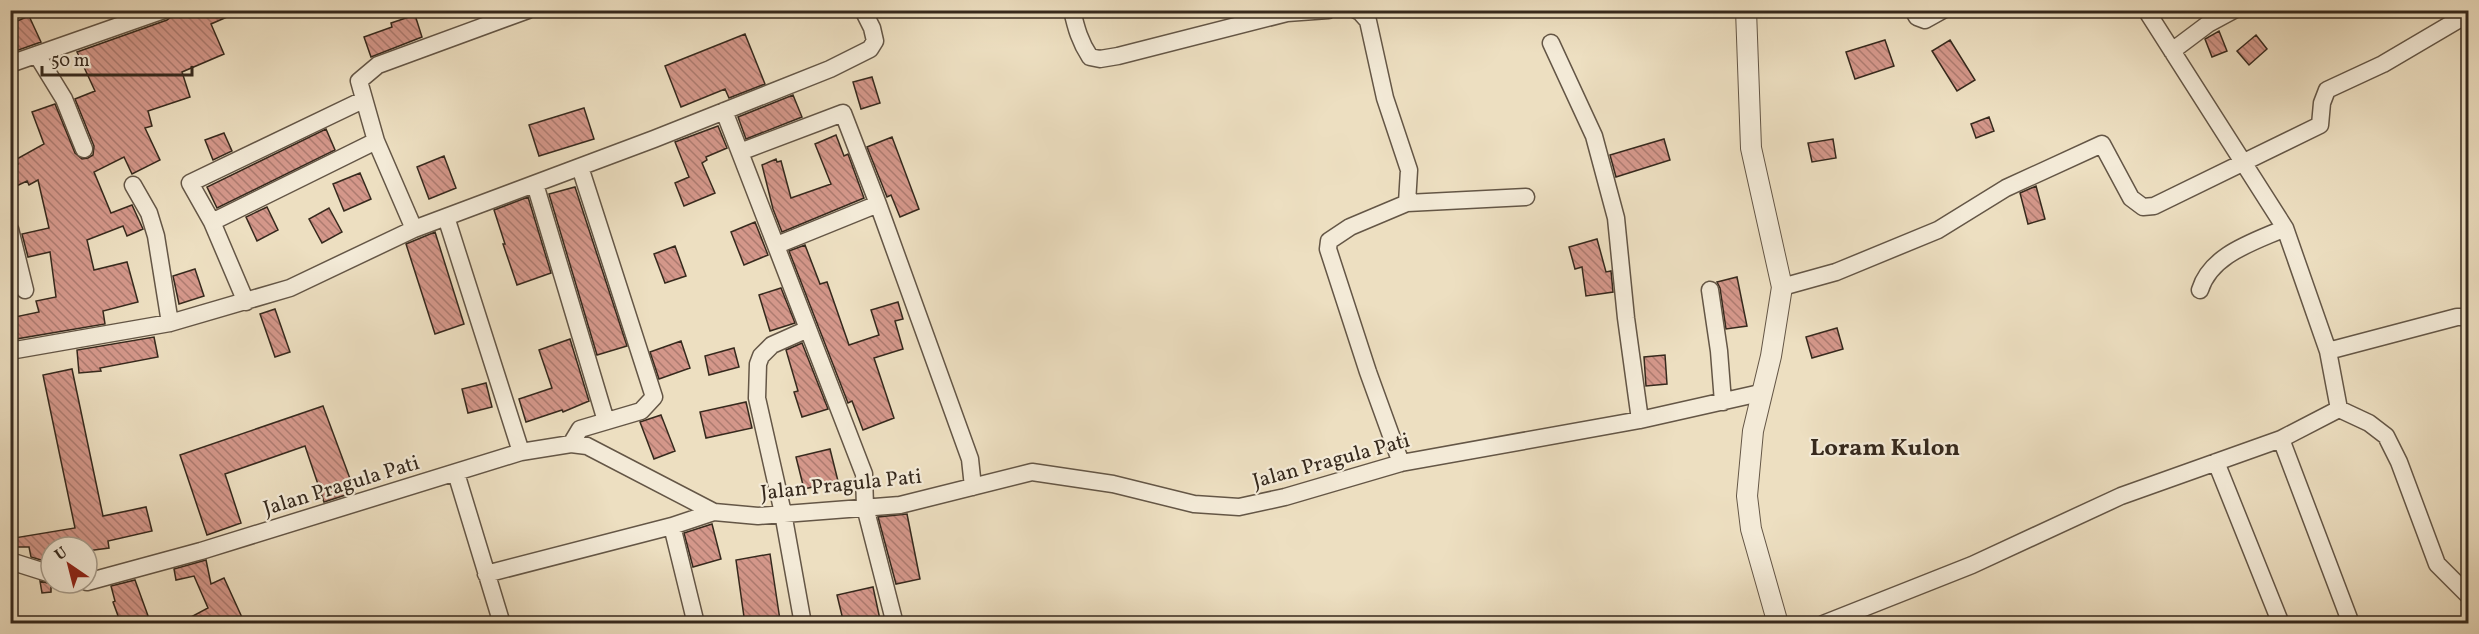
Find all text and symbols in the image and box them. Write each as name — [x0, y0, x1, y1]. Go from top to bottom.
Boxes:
scale bar — [42, 39, 192, 77]
text: 50 m — [51, 49, 90, 74]
street label: Jalan Pragula Pati — [1249, 426, 1413, 496]
district label: Loram Kulon — [1810, 432, 1960, 466]
street label: Jalan Pragula Pati — [260, 449, 423, 524]
street label: Jalan Pragula Pati — [759, 463, 923, 508]
north arrow — [39, 535, 99, 595]
text: U — [51, 542, 72, 567]

